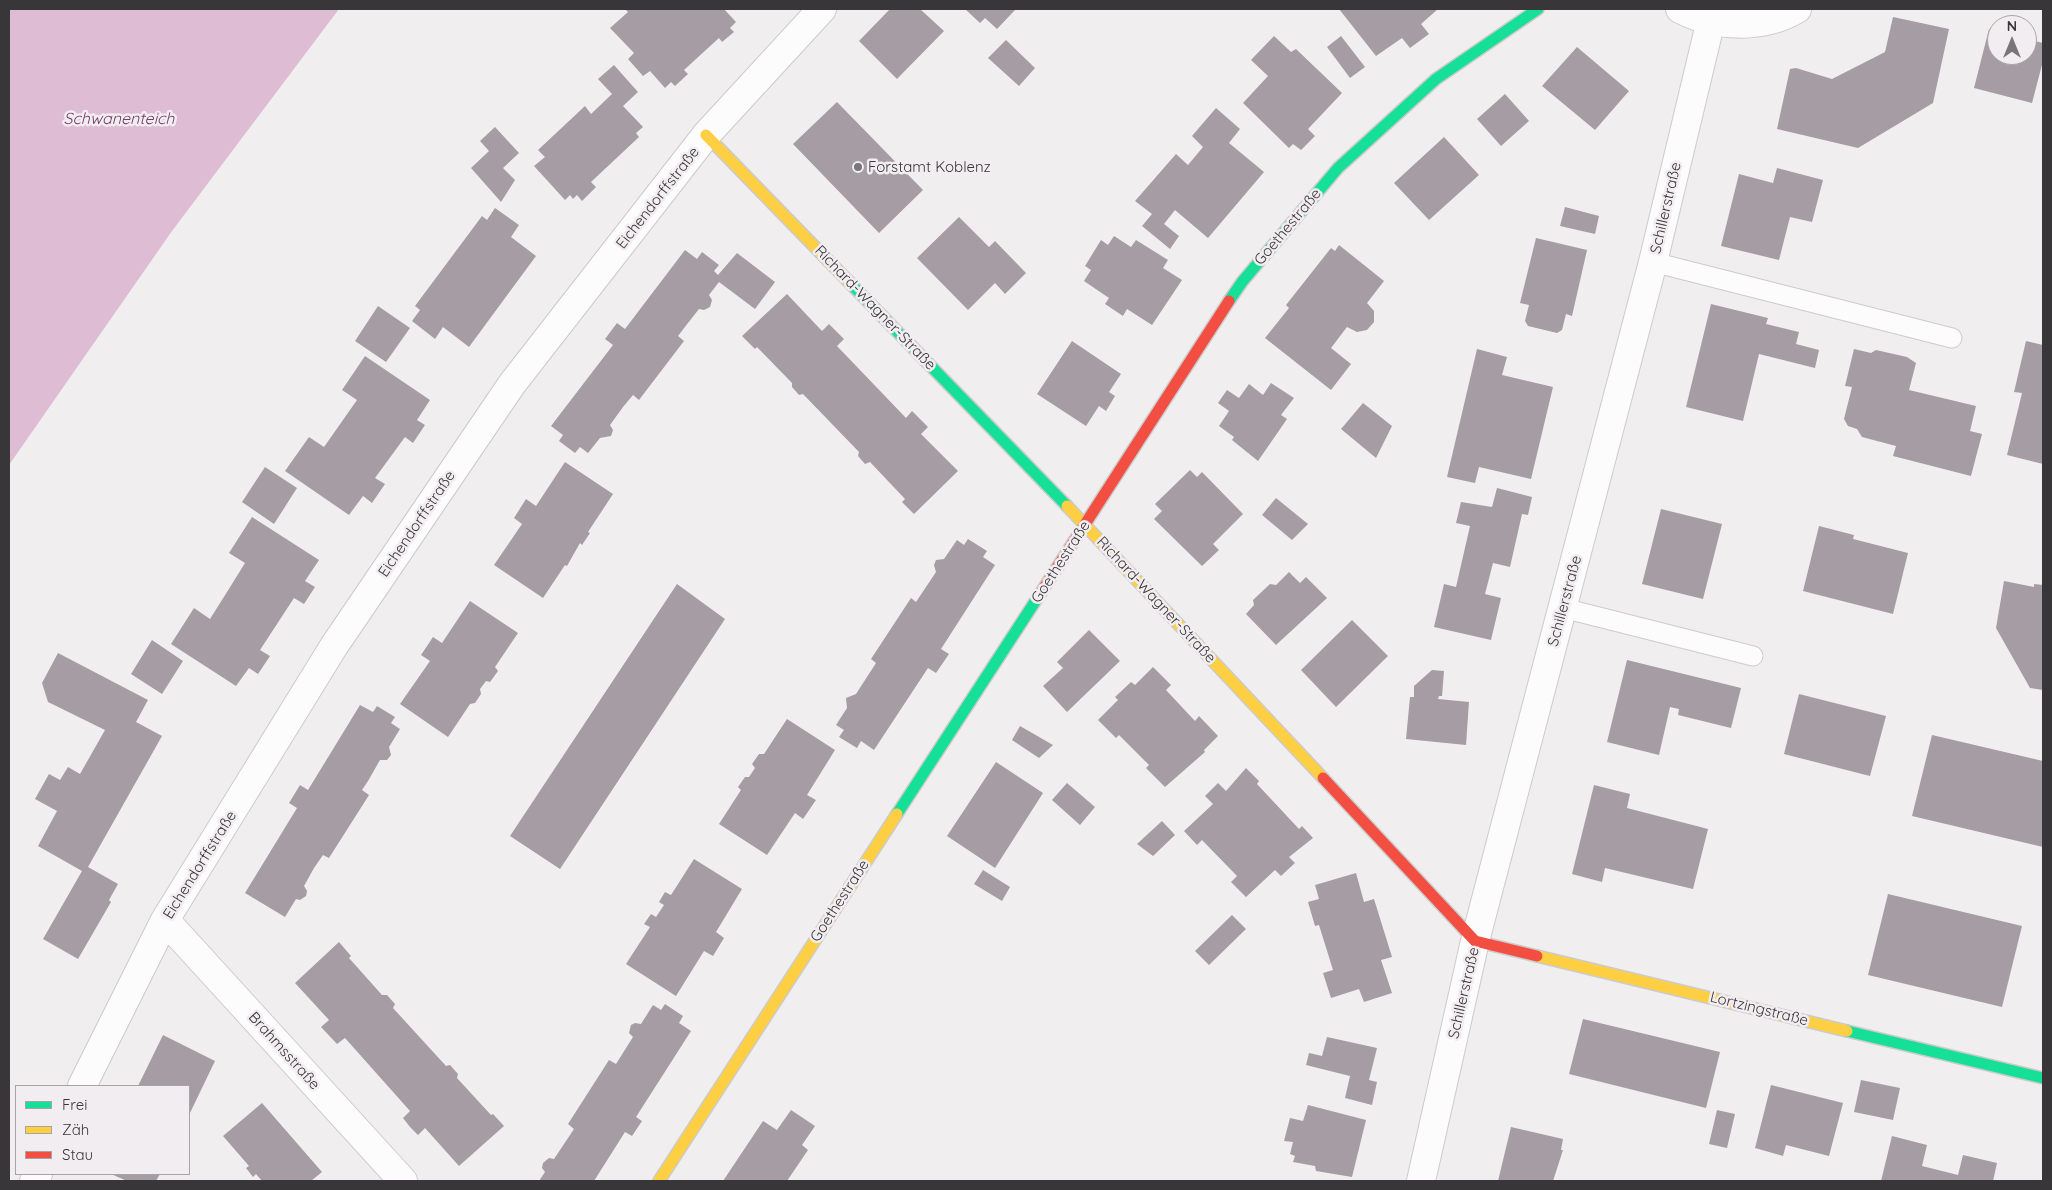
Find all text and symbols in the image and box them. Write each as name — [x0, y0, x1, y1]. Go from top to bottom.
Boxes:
north arrow — [1987, 15, 2037, 65]
text: N — [2007, 17, 2017, 35]
water label: Schwanenteich — [64, 109, 174, 129]
street label: Eichendorffstraße — [613, 143, 703, 253]
place label: Forstamt Koblenz — [868, 158, 991, 176]
marker: Forstamt Koblenz — [852, 161, 864, 173]
street label: Schillerstraße — [1647, 161, 1685, 255]
street label: Goethestraße — [1251, 185, 1325, 269]
street label: Richard-Wagner-Straße — [811, 242, 939, 374]
street label: Eichendorffstraße — [375, 467, 459, 581]
street label: Goethestraße — [1028, 518, 1094, 606]
street label: Richard-Wagner-Straße — [1093, 533, 1219, 667]
street label: Schillerstraße — [1544, 554, 1586, 648]
street label: Eichendorffstraße — [159, 808, 241, 922]
street label: Goethestraße — [807, 857, 873, 945]
street label: Schillerstraße — [1445, 946, 1483, 1040]
street label: Lortzingstraße — [1708, 988, 1810, 1030]
street label: Brahmsstraße — [245, 1009, 323, 1093]
legend — [15, 1085, 190, 1175]
text: Frei — [62, 1095, 88, 1114]
text: Zäh — [62, 1120, 89, 1139]
text: Stau — [62, 1145, 93, 1164]

